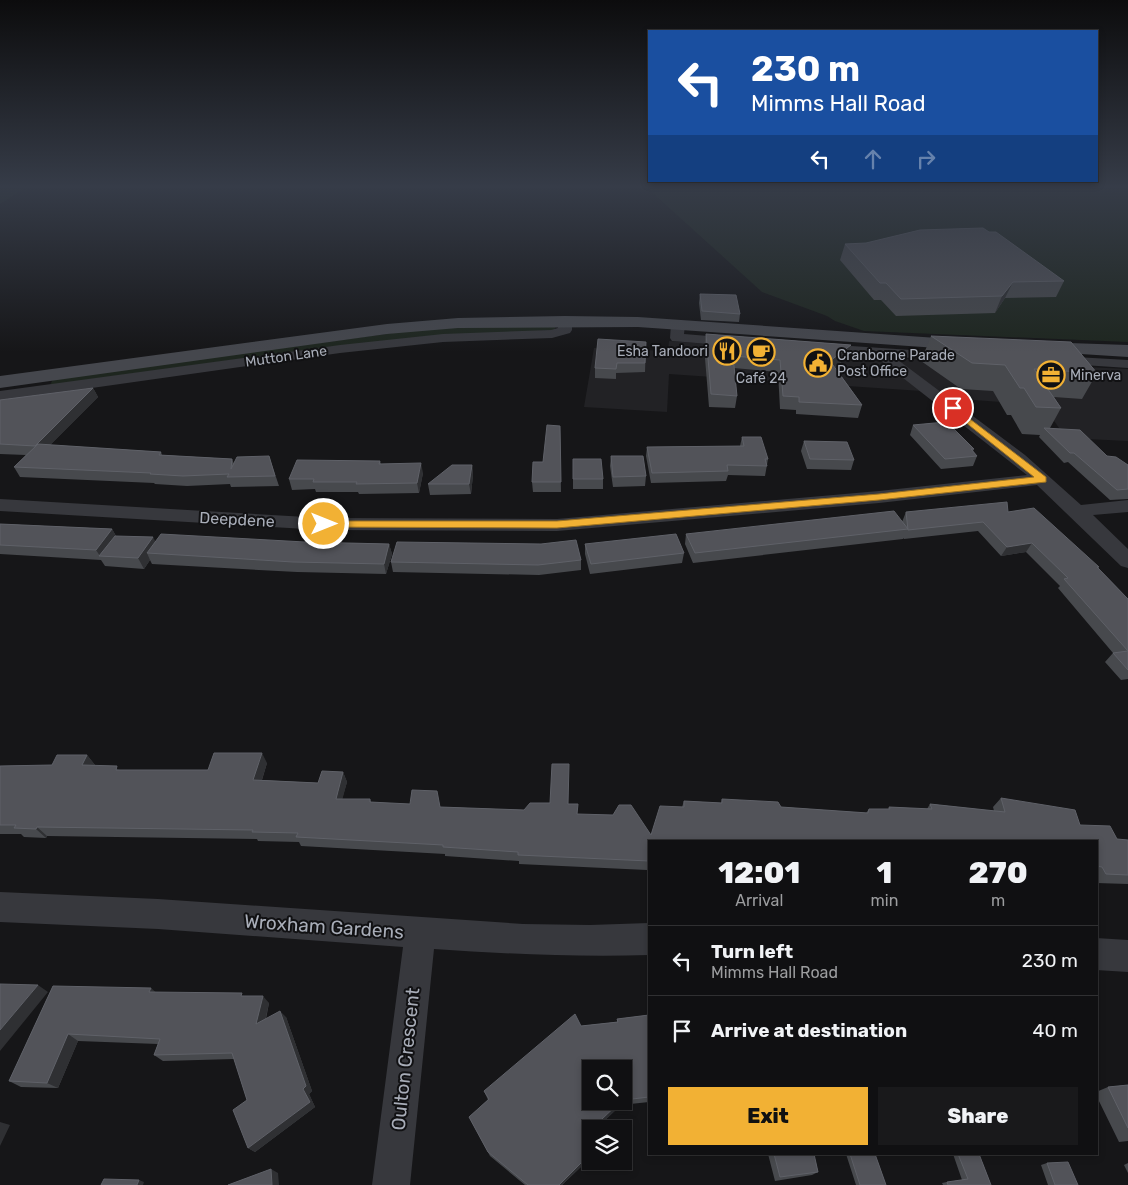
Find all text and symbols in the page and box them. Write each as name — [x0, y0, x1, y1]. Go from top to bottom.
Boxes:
text: 230 m — [751, 48, 860, 90]
icon: left — [668, 50, 733, 115]
text: Mimms Hall Road — [751, 90, 926, 117]
icon: left — [806, 145, 834, 173]
icon: ahead — [859, 145, 887, 173]
icon: right — [912, 145, 940, 173]
restaurant icon: Esha Tandoori — [712, 336, 742, 366]
cafe icon: Café 24 — [746, 337, 776, 367]
street label: Mutton Lane — [244, 342, 328, 371]
place label: Esha Tandoori — [617, 343, 708, 360]
place label: Cranborne Parade Post Office — [837, 347, 955, 380]
public building icon: Cranborne Parade Post Office — [803, 348, 833, 378]
office icon: Minerva — [1036, 360, 1066, 390]
place label: Minerva — [1070, 367, 1121, 384]
place label: Café 24 — [736, 370, 786, 387]
pin — [932, 387, 974, 429]
icon: arrive — [939, 394, 967, 422]
position arrow — [297, 497, 349, 549]
street label: Deepdene — [199, 508, 275, 531]
text: 12:01 — [718, 855, 800, 891]
text: 1 — [877, 855, 892, 891]
text: 270 — [969, 855, 1028, 891]
text: Arrival — [735, 891, 783, 910]
text: min — [871, 891, 898, 910]
text: m — [991, 891, 1005, 910]
street label: Wroxham Gardens — [243, 909, 405, 944]
text: Turn left — [711, 940, 793, 963]
icon: left — [668, 947, 696, 975]
text: 230 m — [1022, 949, 1078, 972]
text: Mimms Hall Road — [711, 963, 838, 982]
street label: Oulton Crescent — [387, 986, 424, 1132]
icon: arrive — [668, 1017, 696, 1045]
text: Arrive at destination — [711, 1019, 907, 1042]
text: 40 m — [1033, 1019, 1078, 1042]
map controls — [582, 1060, 632, 1170]
button: search — [582, 1060, 632, 1110]
button: Exit — [668, 1087, 868, 1145]
button: Share — [878, 1087, 1078, 1145]
button: layers — [582, 1120, 632, 1170]

